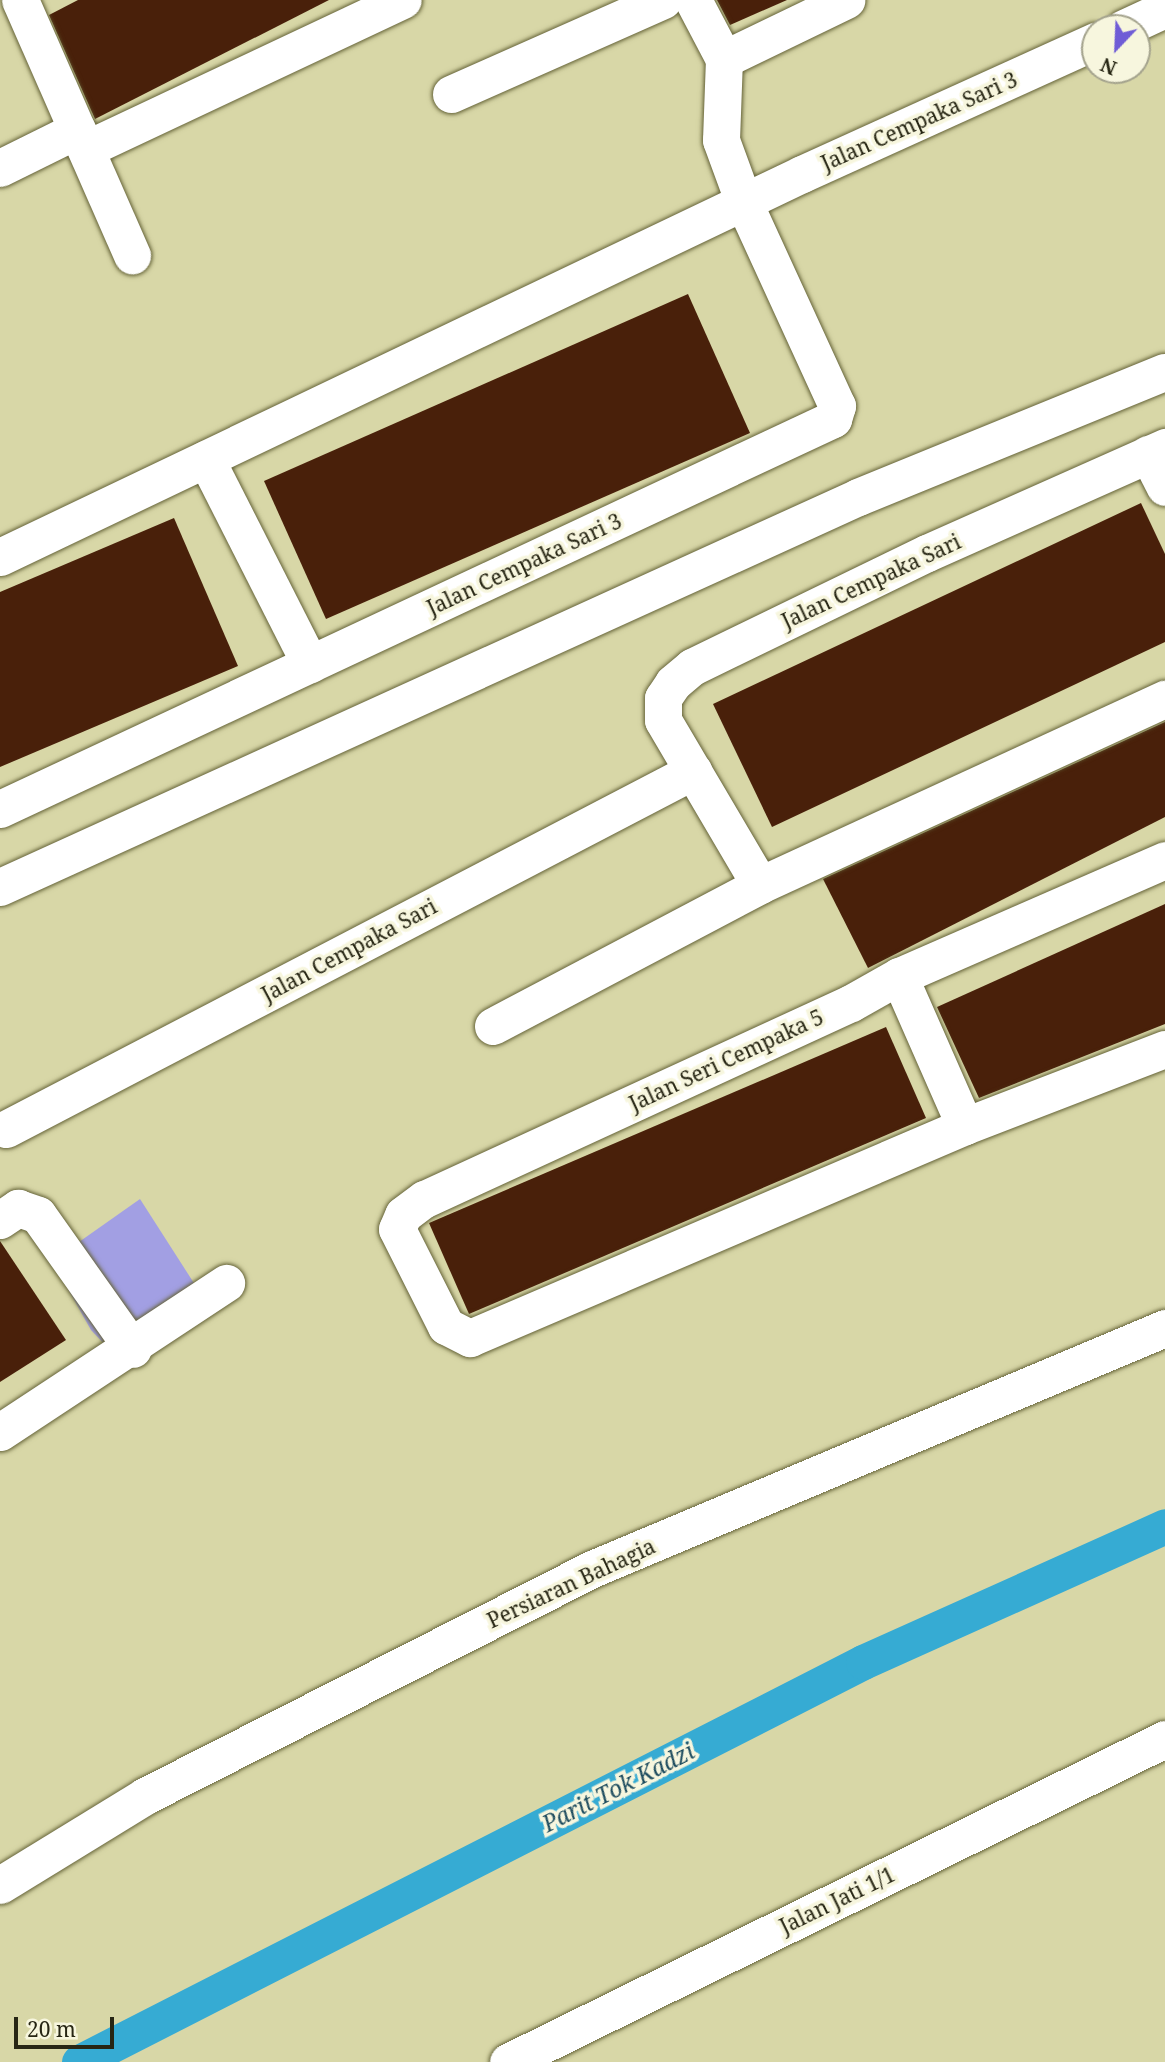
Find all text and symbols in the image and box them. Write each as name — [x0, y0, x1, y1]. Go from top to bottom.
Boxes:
north arrow — [1081, 14, 1151, 84]
text: N — [1097, 52, 1121, 81]
street label: Jalan Cempaka Sari 3 — [817, 66, 1021, 176]
street label: Jalan Cempaka Sari 3 — [423, 508, 625, 620]
street label: Jalan Cempaka Sari — [777, 528, 965, 634]
street label: Jalan Cempaka Sari — [257, 893, 441, 1007]
street label: Jalan Seri Cempaka 5 — [625, 1004, 827, 1116]
street label: Persiaran Bahagia — [483, 1533, 659, 1633]
water label: Parit Tok Kadzi — [537, 1737, 699, 1837]
street label: Jalan Jati 1/1 — [775, 1861, 899, 1939]
scale bar — [18, 2002, 117, 2046]
text: 20 m — [27, 2015, 76, 2043]

